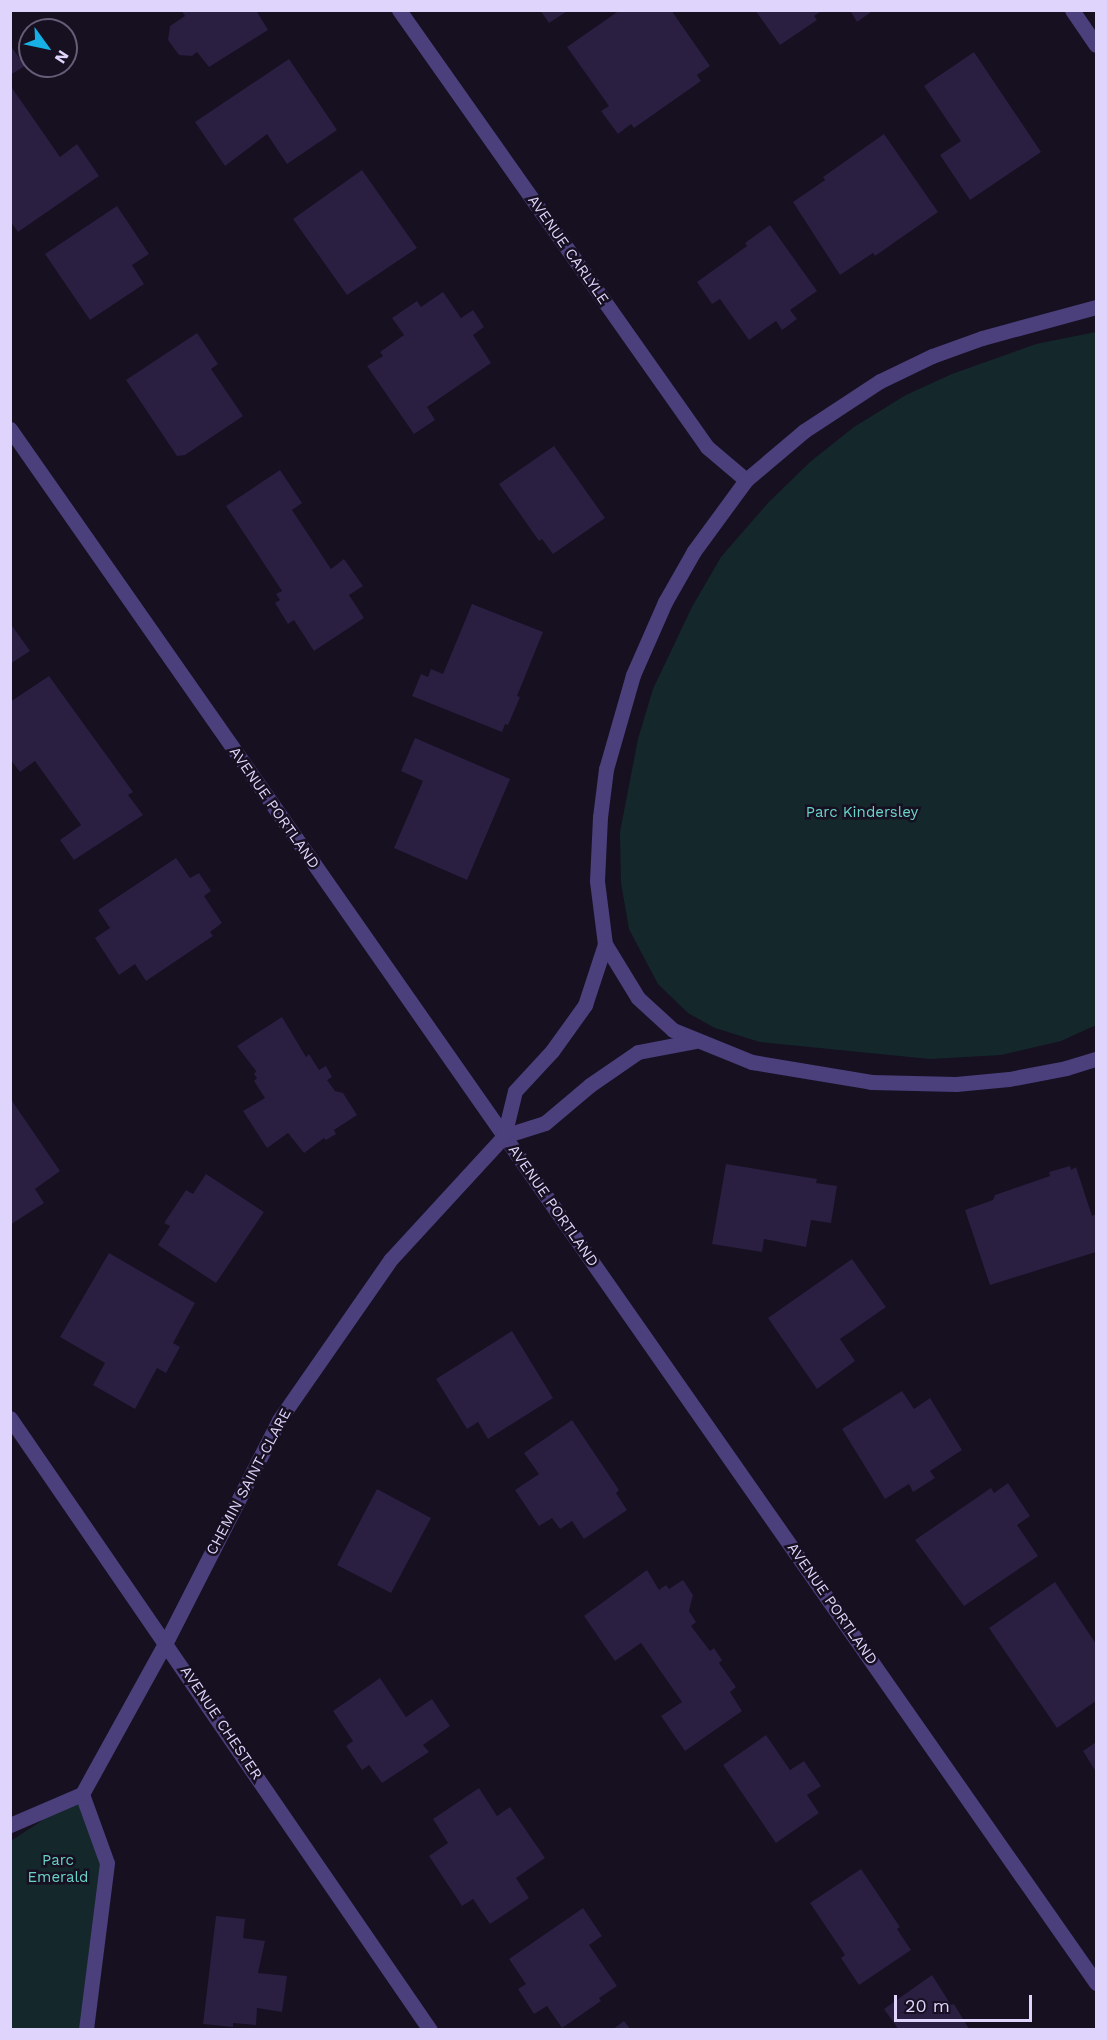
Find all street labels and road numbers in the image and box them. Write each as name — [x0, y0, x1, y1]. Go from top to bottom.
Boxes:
street label: AVENUE CARLYLE — [524, 192, 612, 308]
street label: AVENUE PORTLAND — [225, 744, 323, 872]
street label: AVENUE PORTLAND — [504, 1142, 602, 1270]
street label: CHEMIN SAINT-CLARE — [203, 1406, 295, 1558]
street label: AVENUE PORTLAND — [783, 1540, 881, 1668]
street label: AVENUE CHESTER — [176, 1663, 266, 1783]

